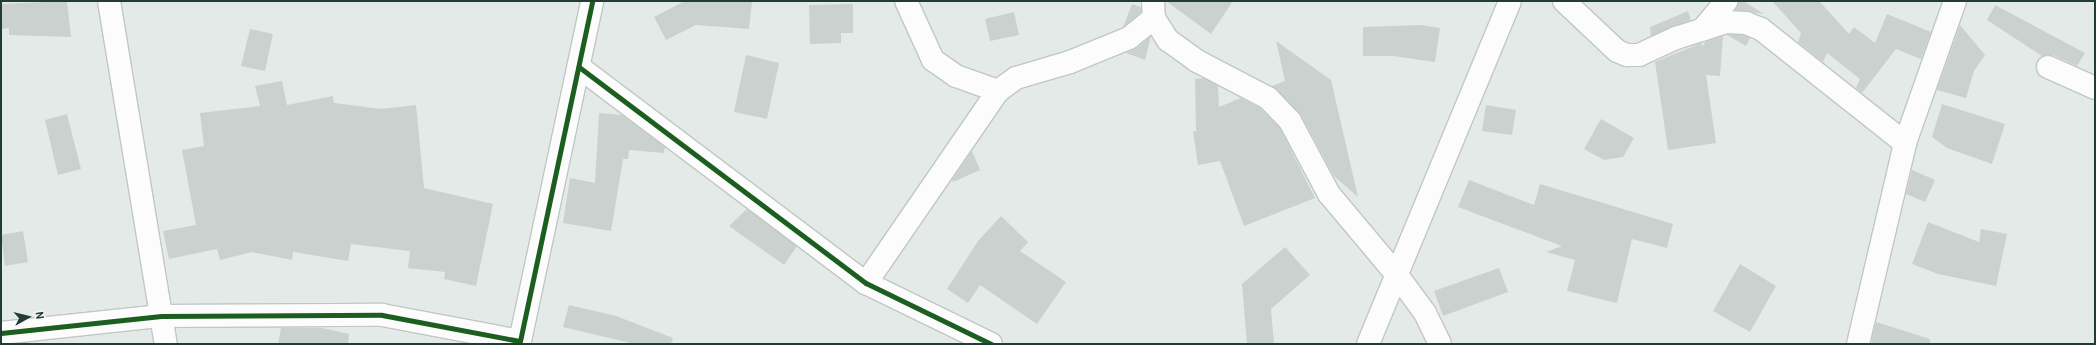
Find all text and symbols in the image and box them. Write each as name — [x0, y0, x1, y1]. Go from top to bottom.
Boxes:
north arrow — [8, 297, 48, 337]
text: N — [33, 311, 47, 320]

